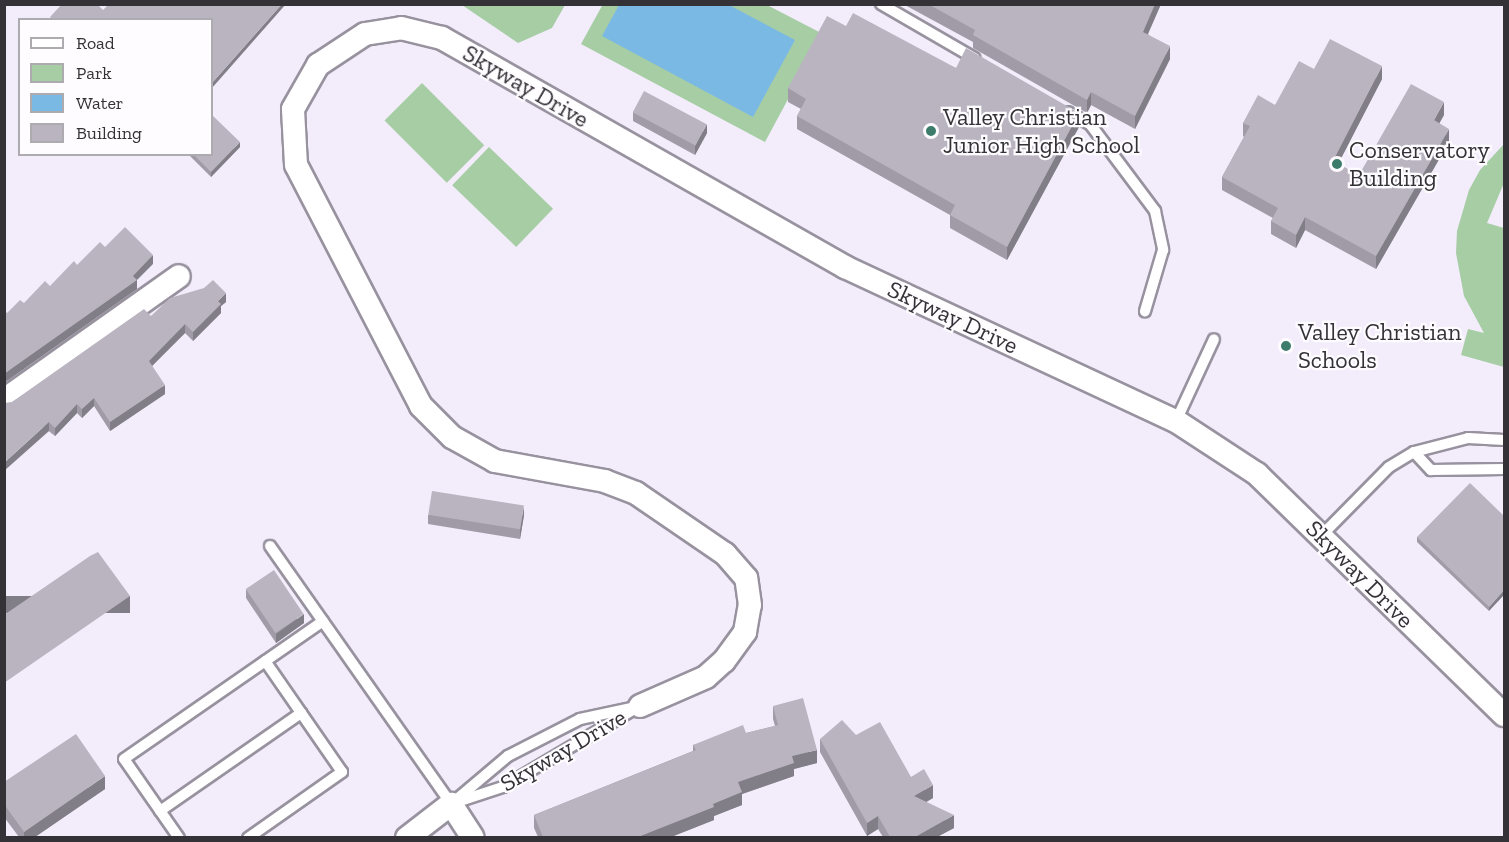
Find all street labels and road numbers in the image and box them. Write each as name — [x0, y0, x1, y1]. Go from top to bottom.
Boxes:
street label: Skyway Drive — [458, 38, 594, 134]
street label: Skyway Drive — [883, 274, 1023, 360]
street label: Skyway Drive — [1300, 514, 1420, 634]
street label: Skyway Drive — [495, 702, 631, 798]

